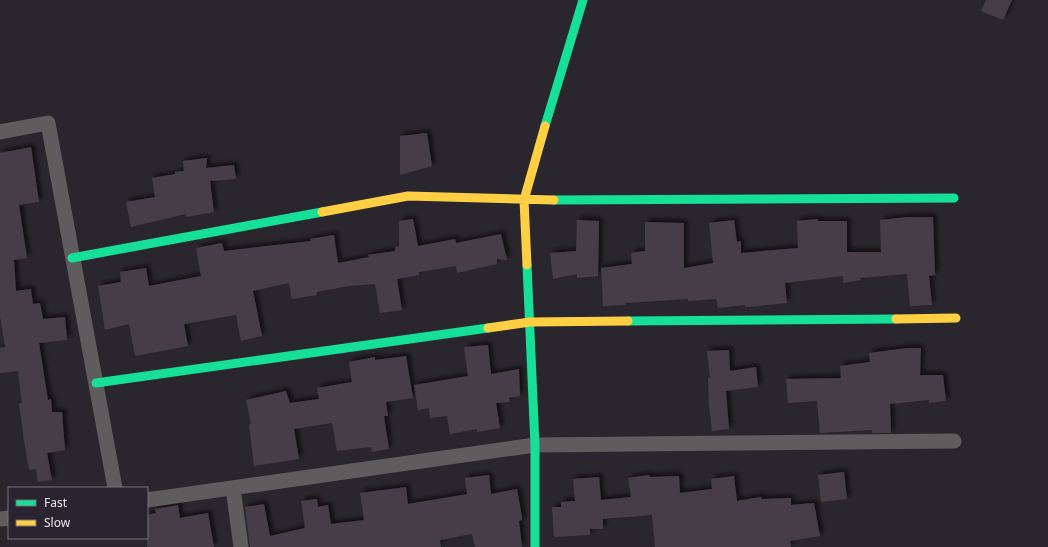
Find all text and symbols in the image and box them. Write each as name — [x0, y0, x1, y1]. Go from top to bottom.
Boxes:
legend — [8, 487, 148, 539]
text: Fast — [44, 494, 68, 511]
text: Slow — [44, 514, 71, 531]

